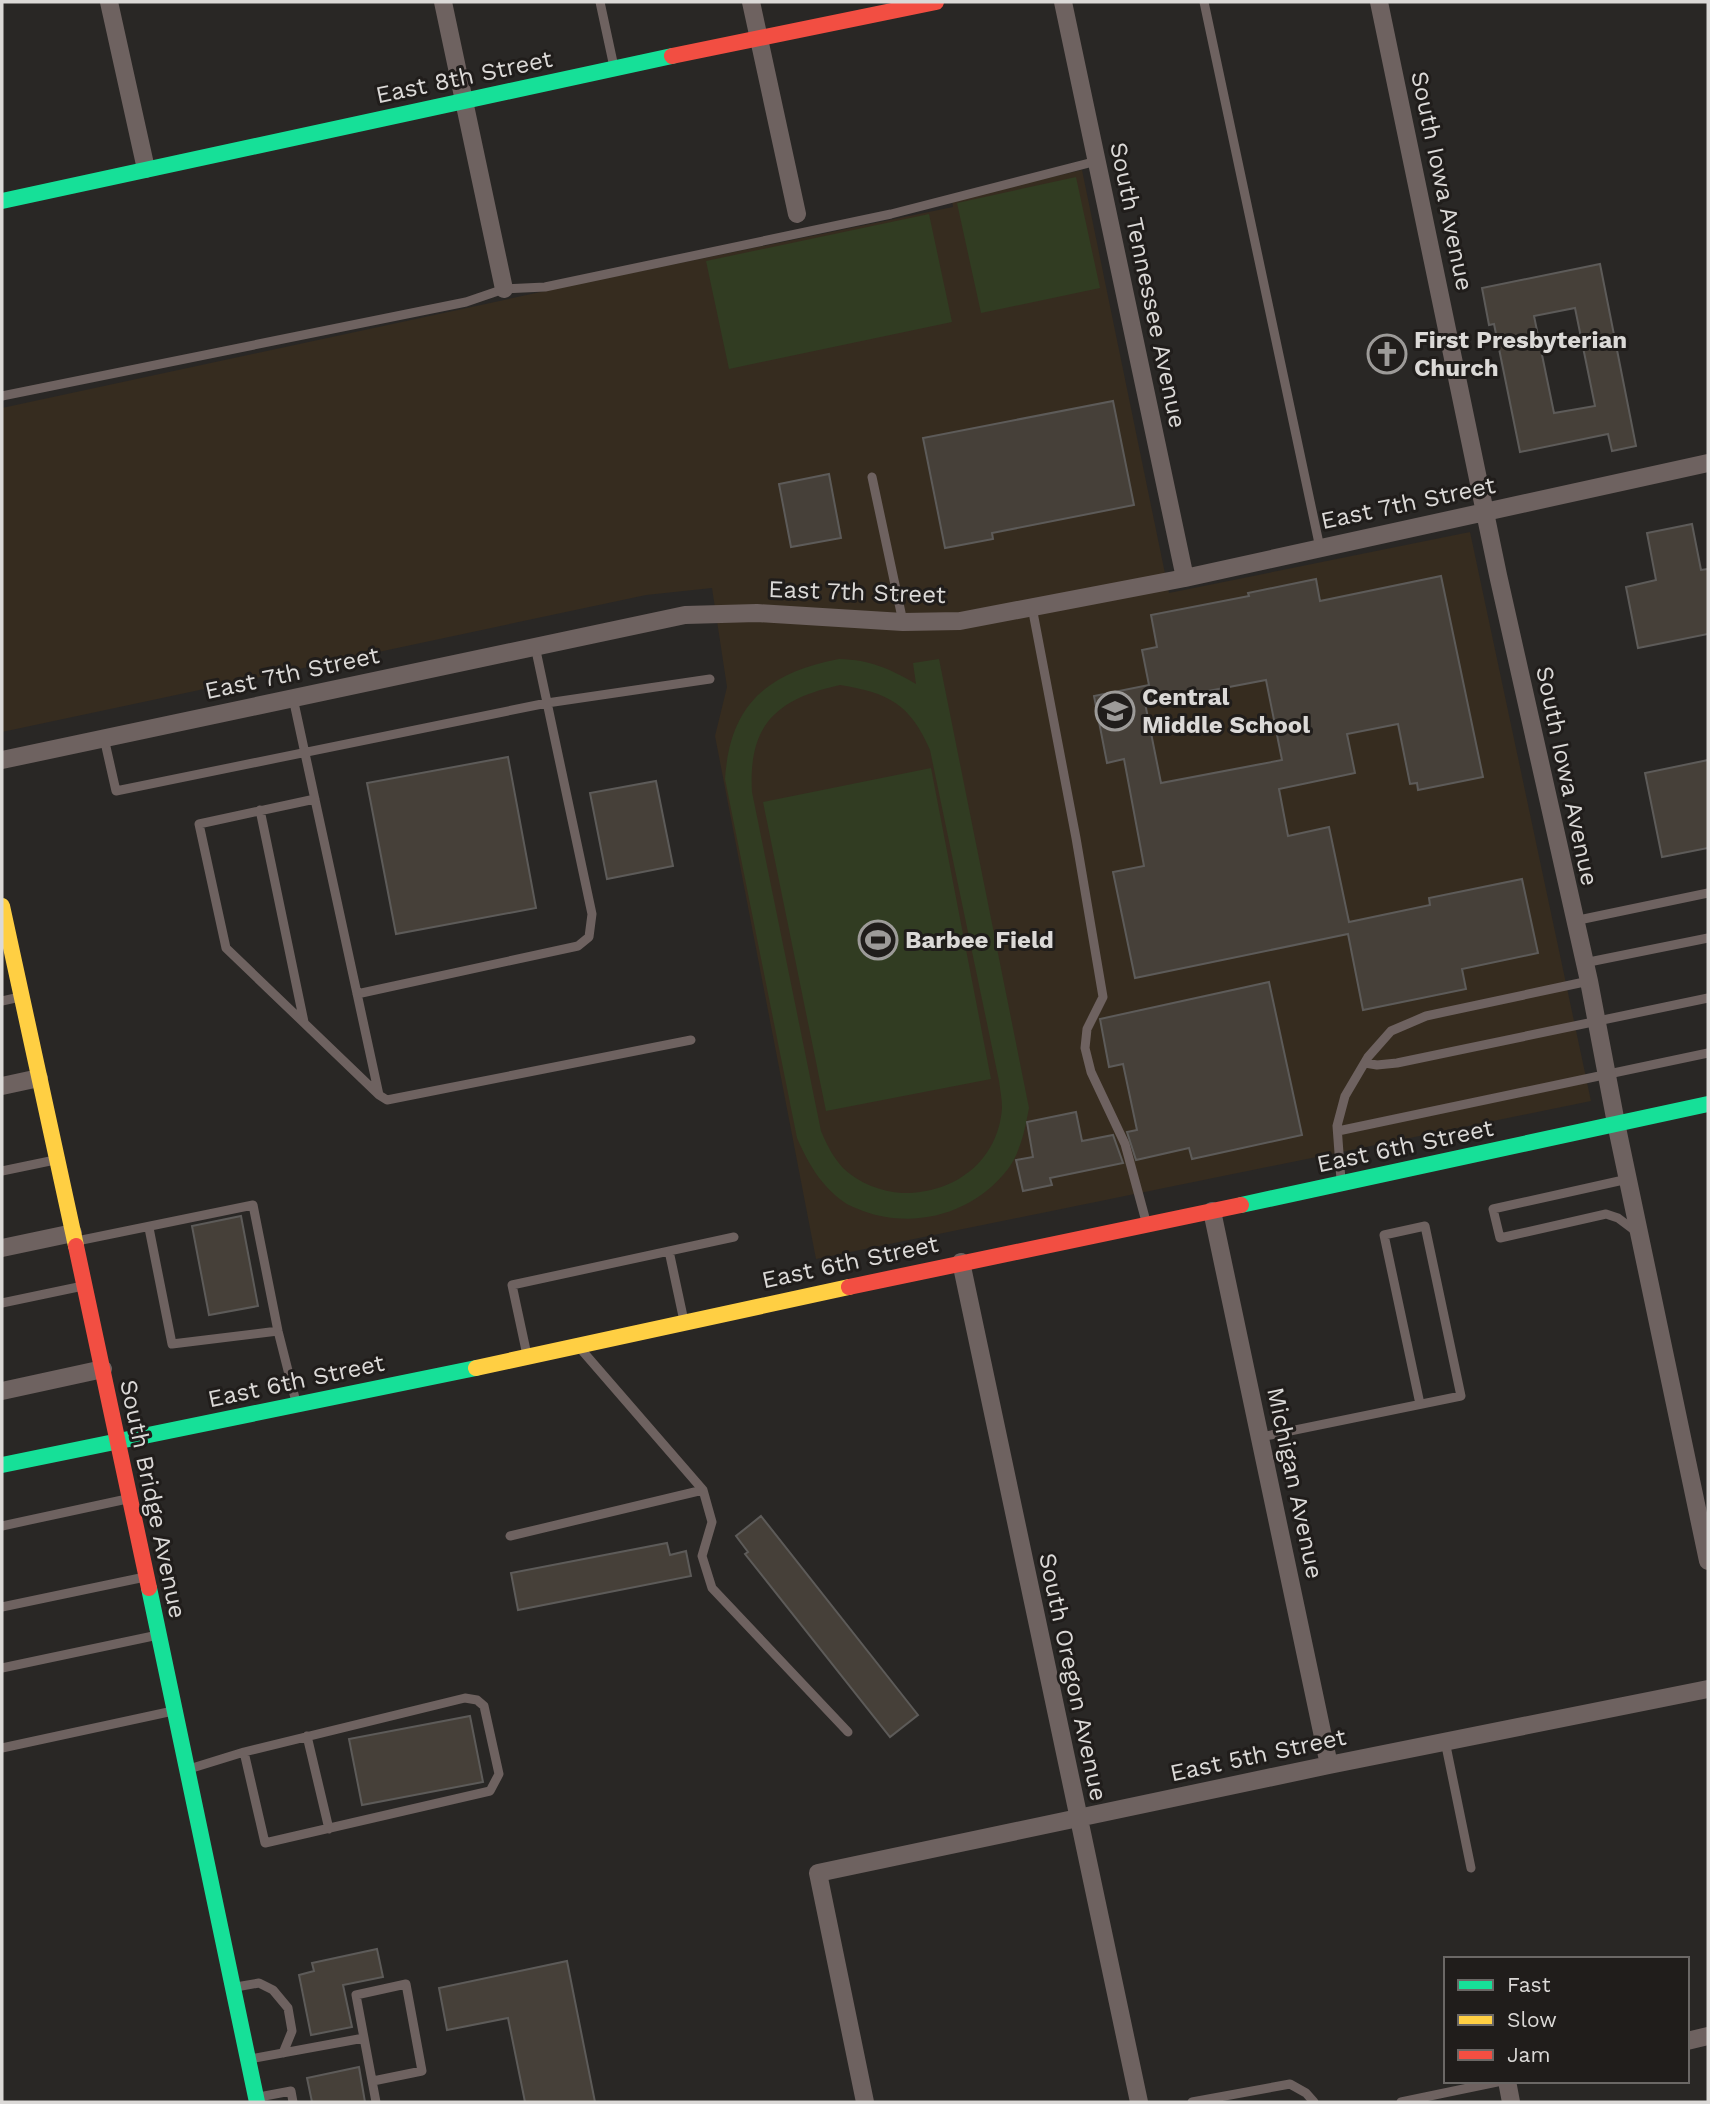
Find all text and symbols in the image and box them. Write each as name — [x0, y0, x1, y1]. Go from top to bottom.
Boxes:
street label: East 8th Street — [373, 45, 555, 109]
street label: South Iowa Avenue — [1405, 69, 1479, 293]
street label: South Tennessee Avenue — [1104, 140, 1192, 430]
place label: First Presbyterian Church — [1414, 326, 1627, 382]
church icon: First Presbyterian Church — [1366, 333, 1408, 375]
street label: East 7th Street — [1318, 471, 1498, 535]
street label: East 7th Street — [768, 575, 946, 609]
street label: East 7th Street — [202, 641, 382, 705]
street label: South Iowa Avenue — [1530, 664, 1604, 888]
place label: Central Middle School — [1142, 683, 1310, 739]
school or university icon: Central Middle School — [1094, 690, 1136, 732]
sports icon: Barbee Field — [857, 919, 899, 961]
place label: Barbee Field — [905, 926, 1054, 954]
street label: East 6th Street — [1314, 1114, 1496, 1178]
street label: East 6th Street — [759, 1230, 941, 1294]
street label: East 6th Street — [205, 1349, 387, 1413]
street label: South Bridge Avenue — [114, 1377, 192, 1621]
street label: Michigan Avenue — [1261, 1385, 1329, 1581]
street label: South Oregon Avenue — [1033, 1550, 1113, 1804]
street label: East 5th Street — [1167, 1723, 1349, 1787]
legend — [1444, 1957, 1689, 2083]
text: Fast — [1507, 1972, 1551, 1997]
text: Slow — [1507, 2007, 1557, 2032]
text: Jam — [1507, 2042, 1550, 2067]

